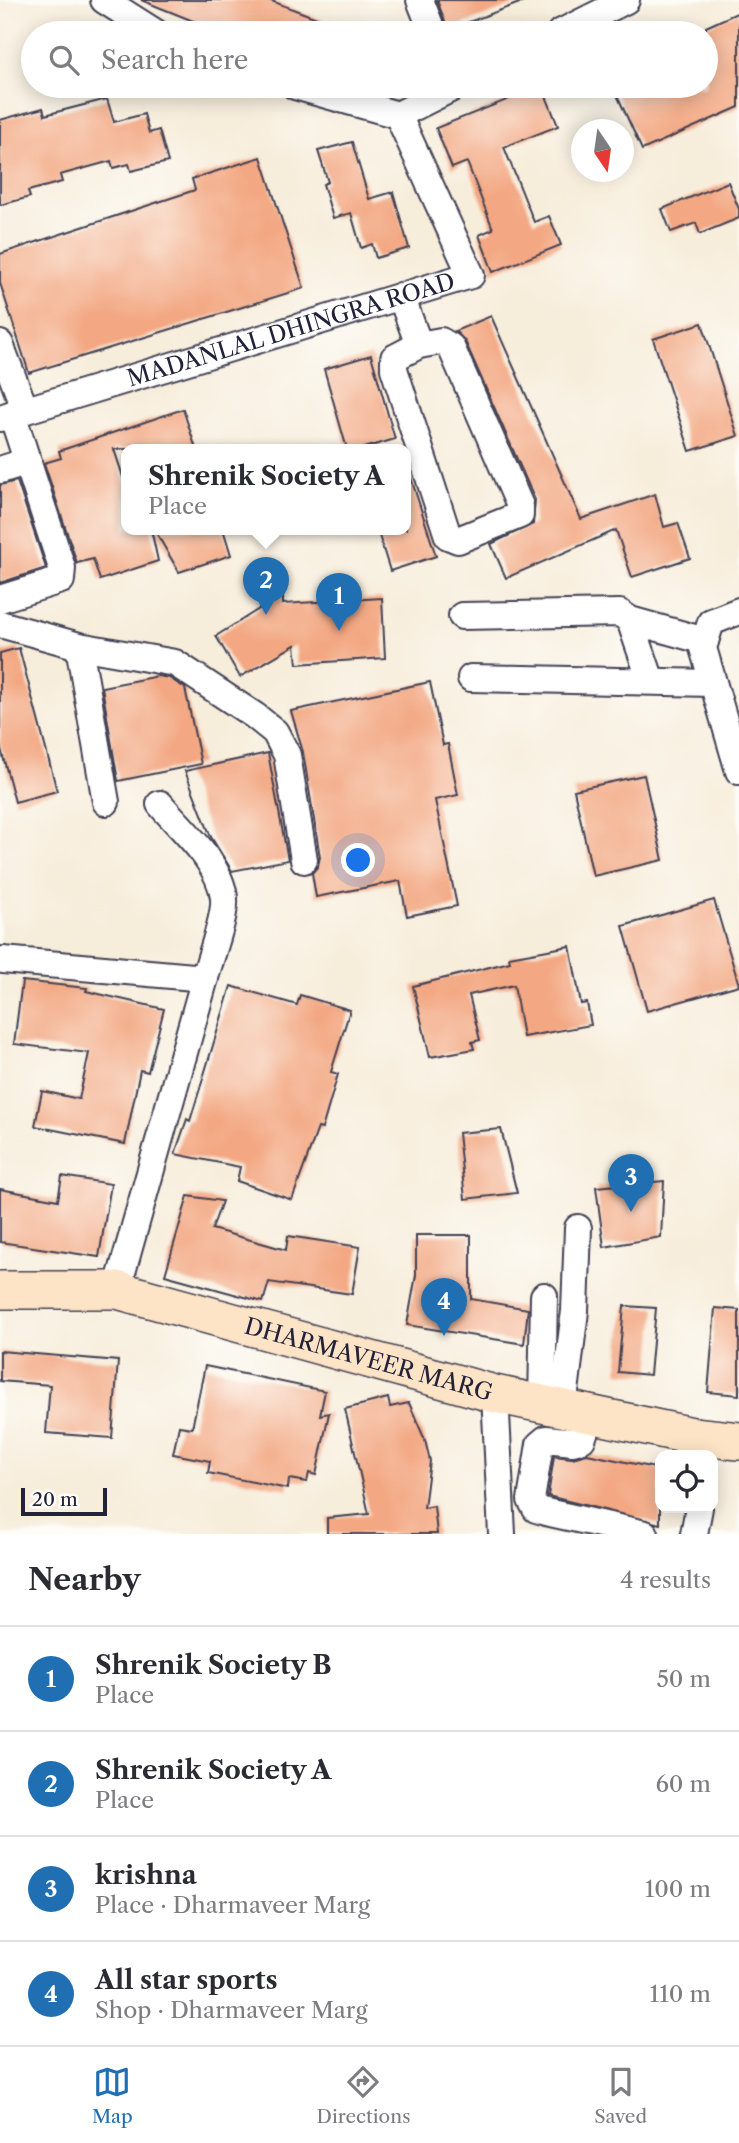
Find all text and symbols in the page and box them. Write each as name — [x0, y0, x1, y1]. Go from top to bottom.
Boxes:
search box — [21, 21, 718, 98]
icon: search — [45, 41, 83, 79]
text: Search here — [101, 44, 248, 76]
north arrow — [571, 119, 634, 182]
street label: MADANLAL DHINGRA ROAD — [124, 267, 458, 393]
popup — [121, 444, 411, 535]
text: Shrenik Society A — [148, 460, 384, 492]
text: Place — [148, 492, 207, 520]
pin: 2 — [243, 557, 289, 615]
pin: 1 — [316, 573, 362, 631]
your location — [341, 843, 375, 877]
pin: 3 — [608, 1154, 654, 1212]
pin: 4 — [421, 1278, 467, 1336]
street label: DHARMAVEER MARG — [241, 1312, 496, 1407]
map controls — [655, 1450, 718, 1513]
button: locate — [655, 1450, 718, 1513]
scale bar — [21, 1485, 107, 1517]
text: 20 m — [32, 1488, 78, 1511]
text: Nearby — [28, 1561, 141, 1598]
text: 4 results — [620, 1566, 711, 1594]
text: Shrenik Society B — [95, 1649, 331, 1681]
text: 1 — [46, 1665, 56, 1693]
text: 50 m — [656, 1665, 711, 1693]
text: Place — [95, 1681, 154, 1709]
text: Shrenik Society A — [95, 1754, 331, 1786]
text: 2 — [44, 1770, 58, 1798]
text: 60 m — [655, 1770, 711, 1798]
text: Place — [95, 1786, 154, 1814]
text: krishna — [95, 1859, 197, 1891]
text: 3 — [45, 1875, 58, 1903]
text: 100 m — [645, 1875, 711, 1903]
text: Place · Dharmaveer Marg — [95, 1891, 370, 1919]
text: All star sports — [95, 1964, 278, 1996]
text: 4 — [44, 1980, 58, 2008]
text: 110 m — [650, 1980, 711, 2008]
text: Shop · Dharmaveer Marg — [95, 1996, 368, 2024]
tab: Map — [92, 2063, 133, 2128]
tab: Directions — [317, 2063, 410, 2128]
tab: Saved — [594, 2063, 647, 2128]

